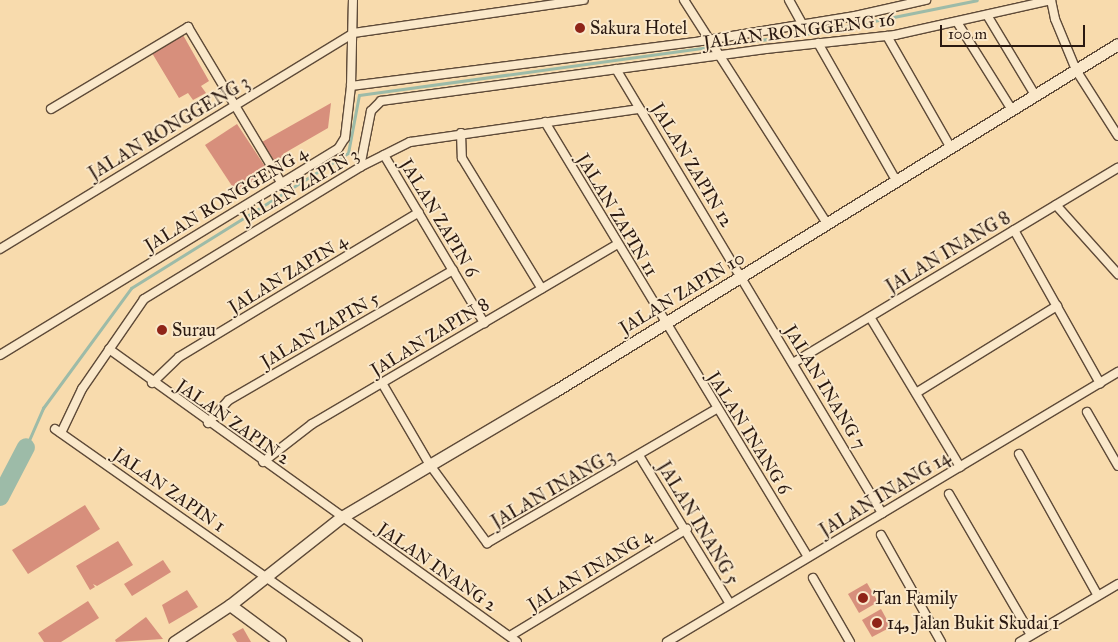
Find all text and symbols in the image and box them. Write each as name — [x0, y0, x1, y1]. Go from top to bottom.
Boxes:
street label: JALAN RONGGENG 16 — [702, 9, 896, 53]
scale bar — [943, 15, 1088, 47]
place label: Sakura Hotel — [590, 17, 687, 39]
marker: Sakura Hotel — [574, 22, 586, 34]
text: 100 m — [948, 25, 987, 43]
street label: JALAN RONGGENG 3 — [85, 71, 253, 185]
street label: JALAN ZAPIN 12 — [646, 99, 738, 231]
street label: JALAN RONGGENG 4 — [140, 142, 312, 256]
street label: JALAN ZAPIN 3 — [237, 144, 363, 228]
street label: JALAN ZAPIN 11 — [572, 150, 662, 280]
street label: JALAN ZAPIN 6 — [395, 155, 483, 281]
street label: JALAN INANG 8 — [882, 206, 1014, 298]
street label: JALAN ZAPIN 4 — [225, 230, 351, 318]
street label: JALAN ZAPIN 10 — [615, 247, 749, 339]
street label: JALAN ZAPIN 5 — [257, 287, 383, 373]
street label: JALAN ZAPIN 8 — [367, 293, 493, 381]
place label: Surau — [172, 319, 216, 341]
street label: JALAN INANG 7 — [779, 321, 871, 453]
marker: Surau — [156, 324, 168, 336]
street label: JALAN INANG 6 — [703, 368, 795, 498]
street label: JALAN ZAPIN 2 — [172, 375, 294, 469]
street label: JALAN ZAPIN 1 — [109, 443, 229, 537]
street label: JALAN INANG 3 — [488, 445, 618, 533]
street label: JALAN INANG 14 — [816, 446, 954, 542]
street label: JALAN INANG 5 — [653, 458, 743, 588]
street label: JALAN INANG 2 — [373, 518, 501, 616]
street label: JALAN INANG 4 — [524, 524, 656, 616]
place label: Tan Family — [873, 587, 957, 609]
marker: Tan Family — [857, 592, 869, 604]
place label: 14, Jalan Bukit Skudai 1 — [887, 612, 1059, 634]
marker: 14, Jalan Bukit Skudai 1 — [871, 617, 883, 629]

